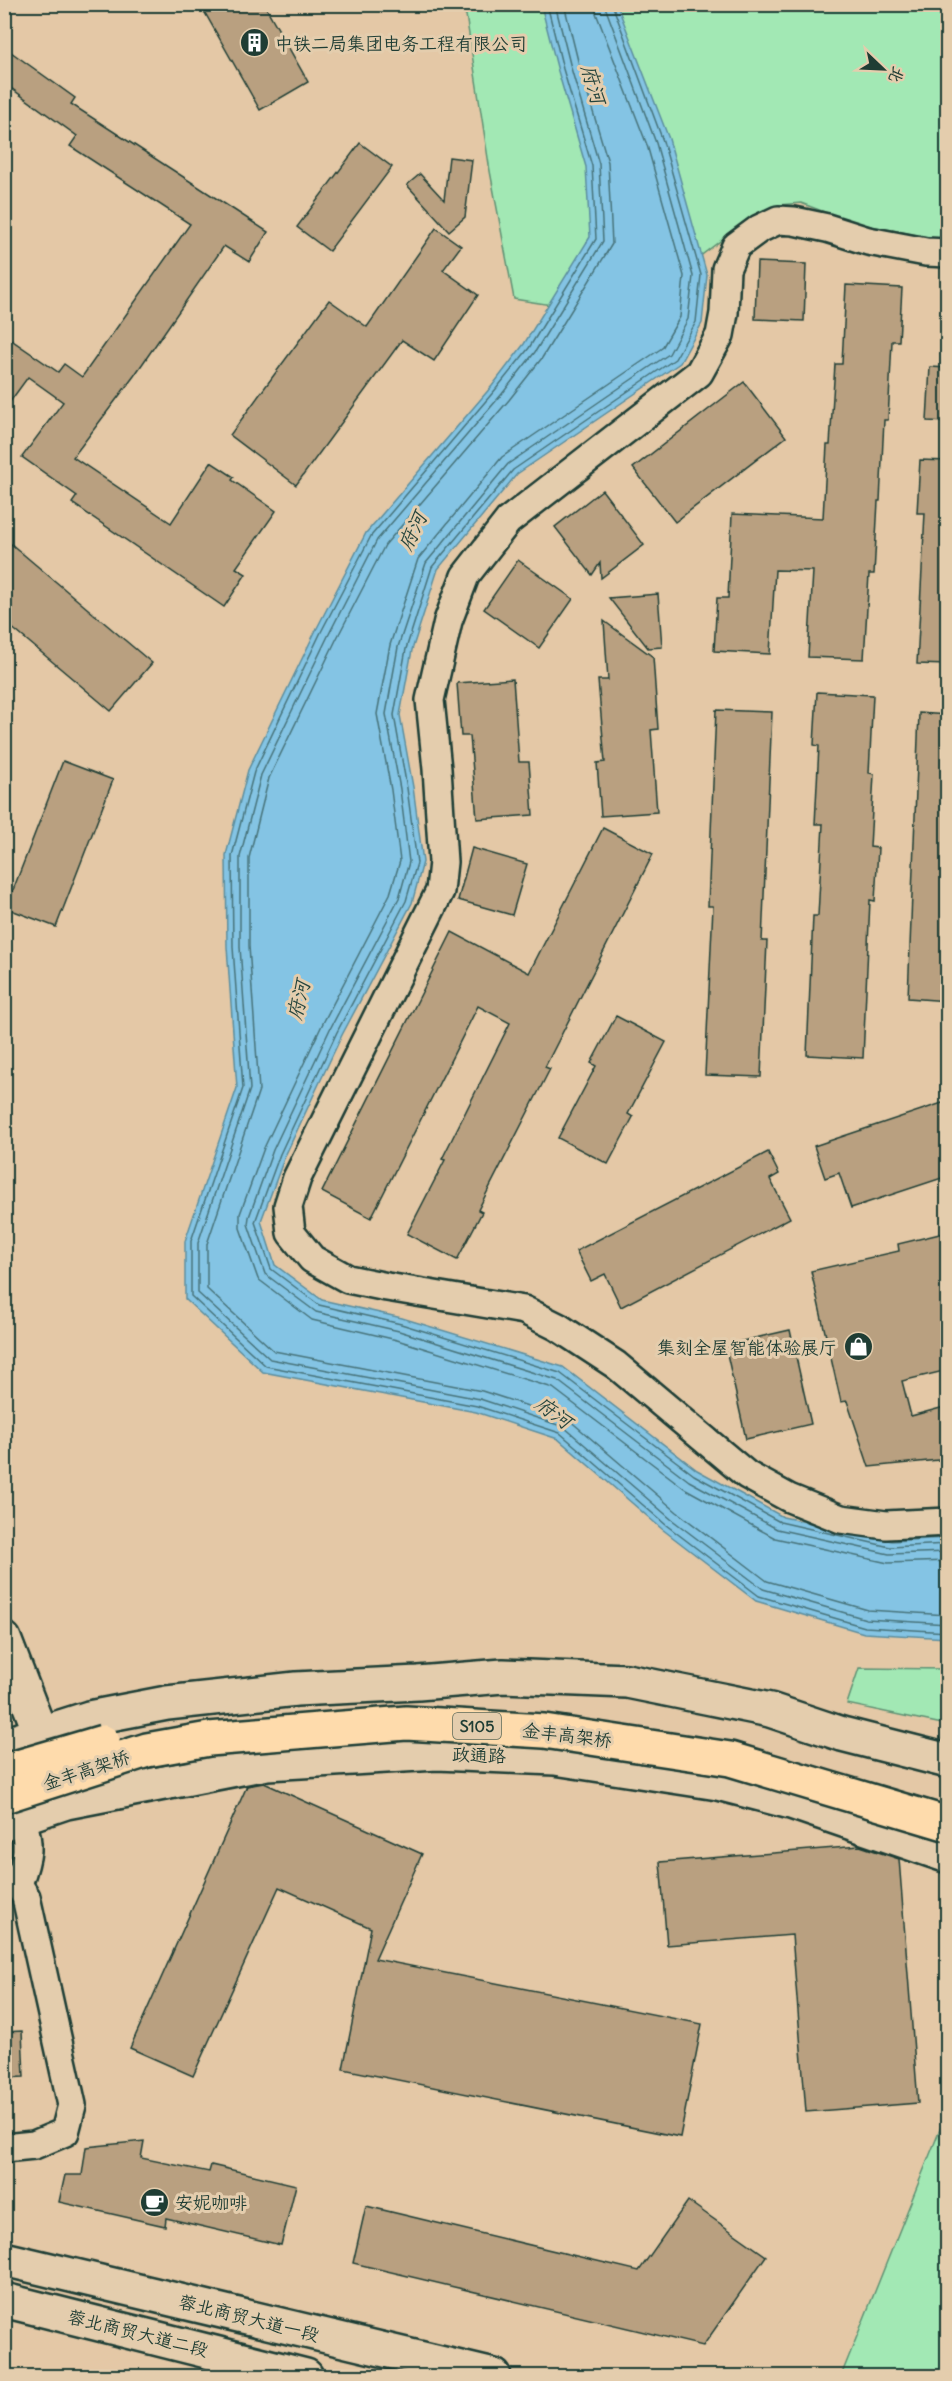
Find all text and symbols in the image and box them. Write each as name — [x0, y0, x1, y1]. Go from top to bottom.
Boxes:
building icon: 中铁二局集团电务工程有限公司 — [238, 27, 270, 59]
place label: 中铁二局集团电务工程有限公司 — [275, 32, 527, 55]
north arrow — [853, 39, 913, 99]
water label: 府河 — [576, 61, 613, 110]
text: 北 — [884, 64, 909, 86]
water label: 府河 — [392, 505, 433, 554]
water label: 府河 — [281, 975, 315, 1022]
shop icon: 集刻全屋智能体验展厅 — [842, 1331, 874, 1363]
place label: 集刻全屋智能体验展厅 — [657, 1336, 837, 1359]
water label: 府河 — [530, 1390, 580, 1436]
road number: S105 — [453, 1713, 501, 1739]
street label: 金丰高架桥 — [521, 1718, 613, 1752]
street label: 政通路 — [452, 1743, 506, 1767]
street label: 金丰高架桥 — [40, 1745, 132, 1795]
cafe icon: 安妮咖啡 — [138, 2186, 170, 2218]
place label: 安妮咖啡 — [175, 2191, 247, 2214]
street label: 蓉北商贸大道一段 — [176, 2289, 322, 2347]
street label: 蓉北商贸大道二段 — [65, 2304, 211, 2362]

